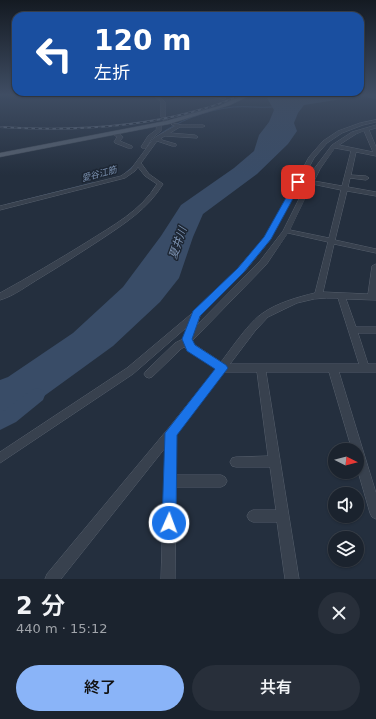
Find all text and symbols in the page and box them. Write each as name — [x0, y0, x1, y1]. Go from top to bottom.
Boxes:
text: 120 m — [94, 24, 191, 57]
icon: left — [28, 28, 80, 80]
text: 左折 — [94, 62, 130, 83]
water label: 愛谷江筋 — [80, 164, 120, 183]
pin — [281, 165, 315, 199]
icon: arrive — [287, 171, 309, 193]
water label: 夏井川 — [166, 224, 190, 261]
north arrow — [328, 443, 364, 479]
map controls — [328, 443, 364, 567]
button: sound — [328, 487, 364, 523]
position arrow — [148, 502, 190, 544]
button: layers — [328, 531, 364, 567]
text: 2 分 — [16, 592, 65, 620]
button: close — [318, 592, 360, 634]
text: 440 m · 15:12 — [16, 621, 107, 636]
button: 終了 — [16, 665, 184, 711]
button: 共有 — [192, 665, 360, 711]

